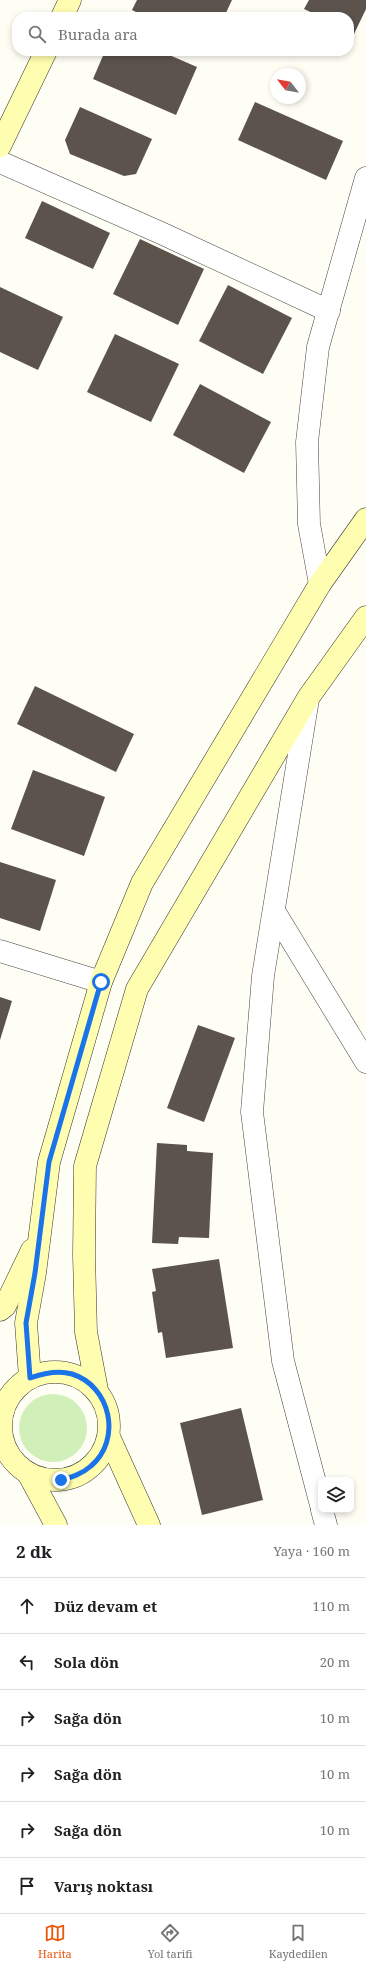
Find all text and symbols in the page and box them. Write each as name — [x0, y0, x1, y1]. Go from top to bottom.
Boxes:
search box — [12, 12, 354, 56]
icon: search — [26, 23, 48, 45]
text: Burada ara — [58, 24, 138, 44]
north arrow — [270, 68, 306, 104]
route start — [92, 973, 110, 991]
route end — [52, 1471, 70, 1489]
map controls — [318, 1477, 354, 1513]
button: layers — [318, 1477, 354, 1513]
text: 2 dk — [16, 1540, 52, 1563]
text: Yaya · 160 m — [273, 1542, 350, 1560]
icon: ahead — [16, 1595, 38, 1617]
text: Düz devam et — [54, 1596, 157, 1616]
text: 110 m — [313, 1597, 350, 1615]
icon: left — [16, 1651, 38, 1673]
text: Sola dön — [54, 1652, 119, 1672]
text: 20 m — [320, 1653, 350, 1671]
icon: right — [16, 1707, 38, 1729]
text: Sağa dön — [54, 1708, 122, 1728]
text: 10 m — [320, 1709, 350, 1727]
icon: right — [16, 1763, 38, 1785]
text: Sağa dön — [54, 1764, 122, 1784]
text: 10 m — [320, 1765, 350, 1783]
icon: right — [16, 1819, 38, 1841]
text: Sağa dön — [54, 1820, 122, 1840]
text: 10 m — [320, 1821, 350, 1839]
icon: arrive — [16, 1875, 38, 1897]
text: Varış noktası — [54, 1876, 153, 1896]
tab: Harita — [38, 1922, 72, 1961]
tab: Yol tarifi — [148, 1922, 193, 1961]
tab: Kaydedilen — [269, 1922, 328, 1961]

